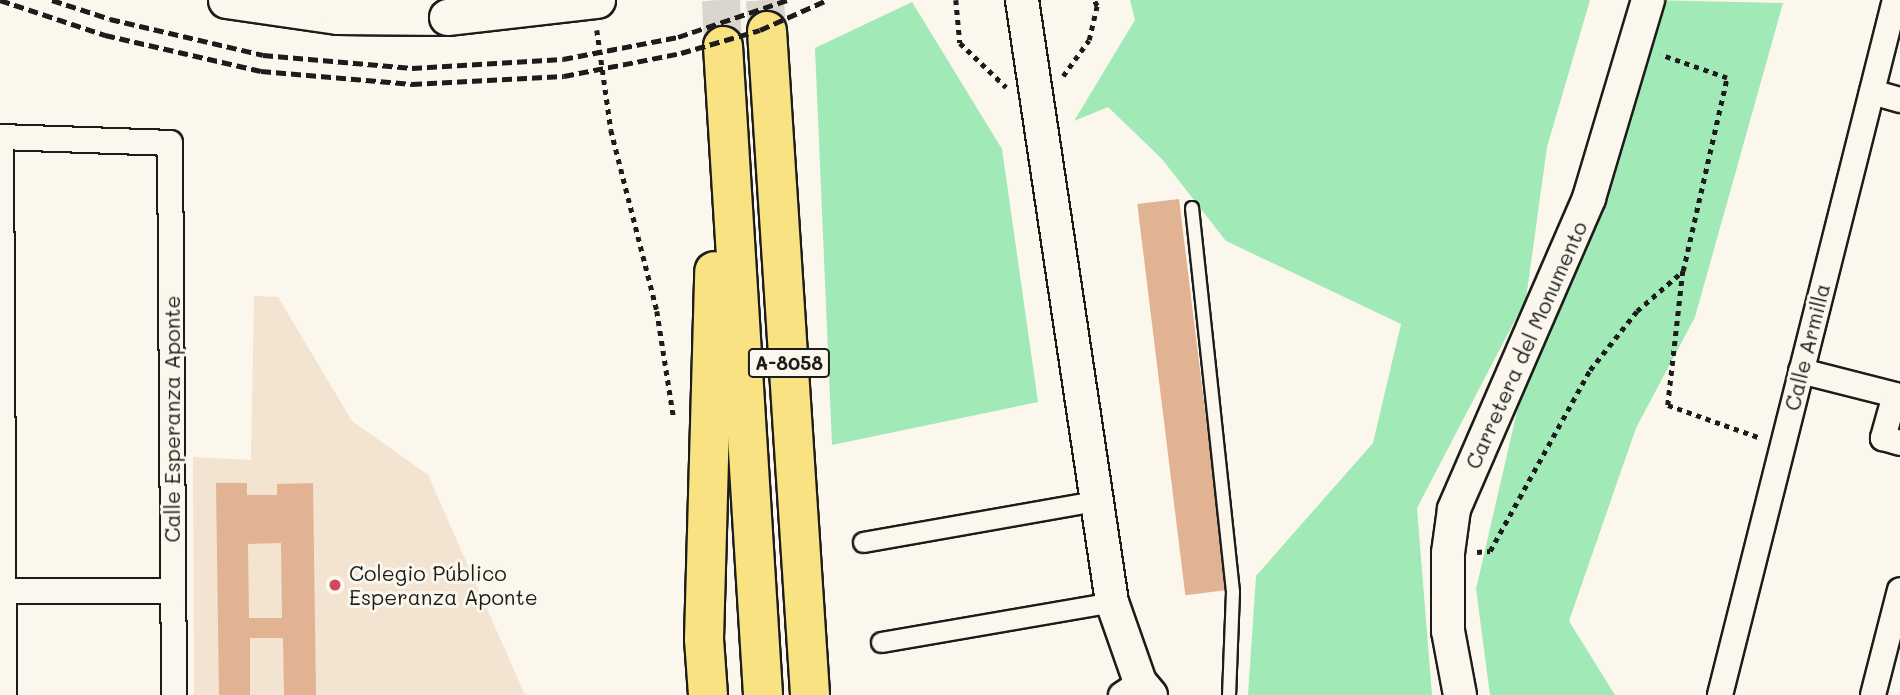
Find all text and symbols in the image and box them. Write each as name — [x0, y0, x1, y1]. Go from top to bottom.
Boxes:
street label: Carretera del Monumento — [1460, 217, 1592, 473]
street label: Calle Armilla — [1779, 281, 1835, 413]
street label: Calle Esperanza Aponte — [159, 295, 185, 543]
road number: A-8058 — [747, 348, 831, 378]
place label: Colegio Público Esperanza Aponte — [349, 560, 538, 610]
marker: Colegio Público Esperanza Aponte — [327, 577, 343, 593]

